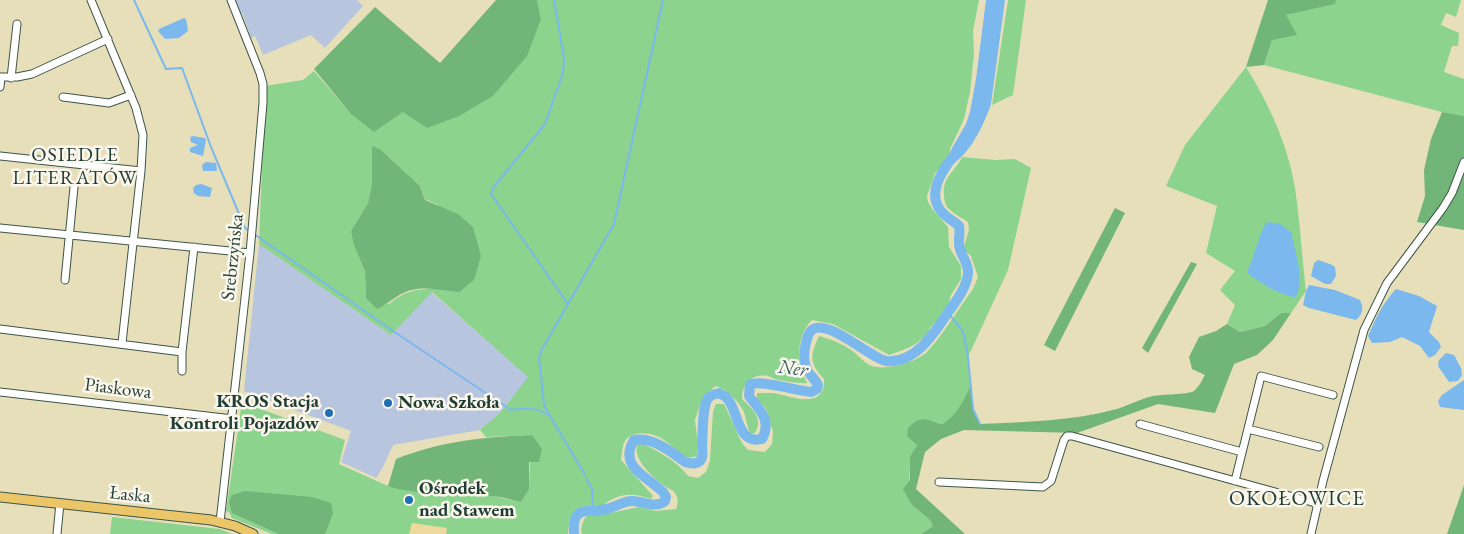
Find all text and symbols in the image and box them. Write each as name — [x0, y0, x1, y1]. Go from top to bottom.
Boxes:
district label: OSIEDLE LITERATÓW — [11, 144, 139, 191]
street label: Srebrzyńska — [217, 213, 249, 301]
water label: Ner — [777, 355, 809, 383]
street label: Piaskowa — [83, 374, 153, 404]
place label: KROS Stacja Kontroli Pojazdów — [170, 391, 319, 435]
place label: Nowa Szkoła — [398, 392, 500, 414]
marker: Nowa Szkoła — [382, 397, 394, 409]
marker: KROS Stacja Kontroli Pojazdów — [323, 407, 335, 419]
place label: Ośrodek nad Stawem — [419, 478, 515, 522]
street label: Łaska — [108, 482, 152, 508]
district label: OKOŁOWICE — [1228, 486, 1366, 512]
marker: Ośrodek nad Stawem — [403, 494, 415, 506]

